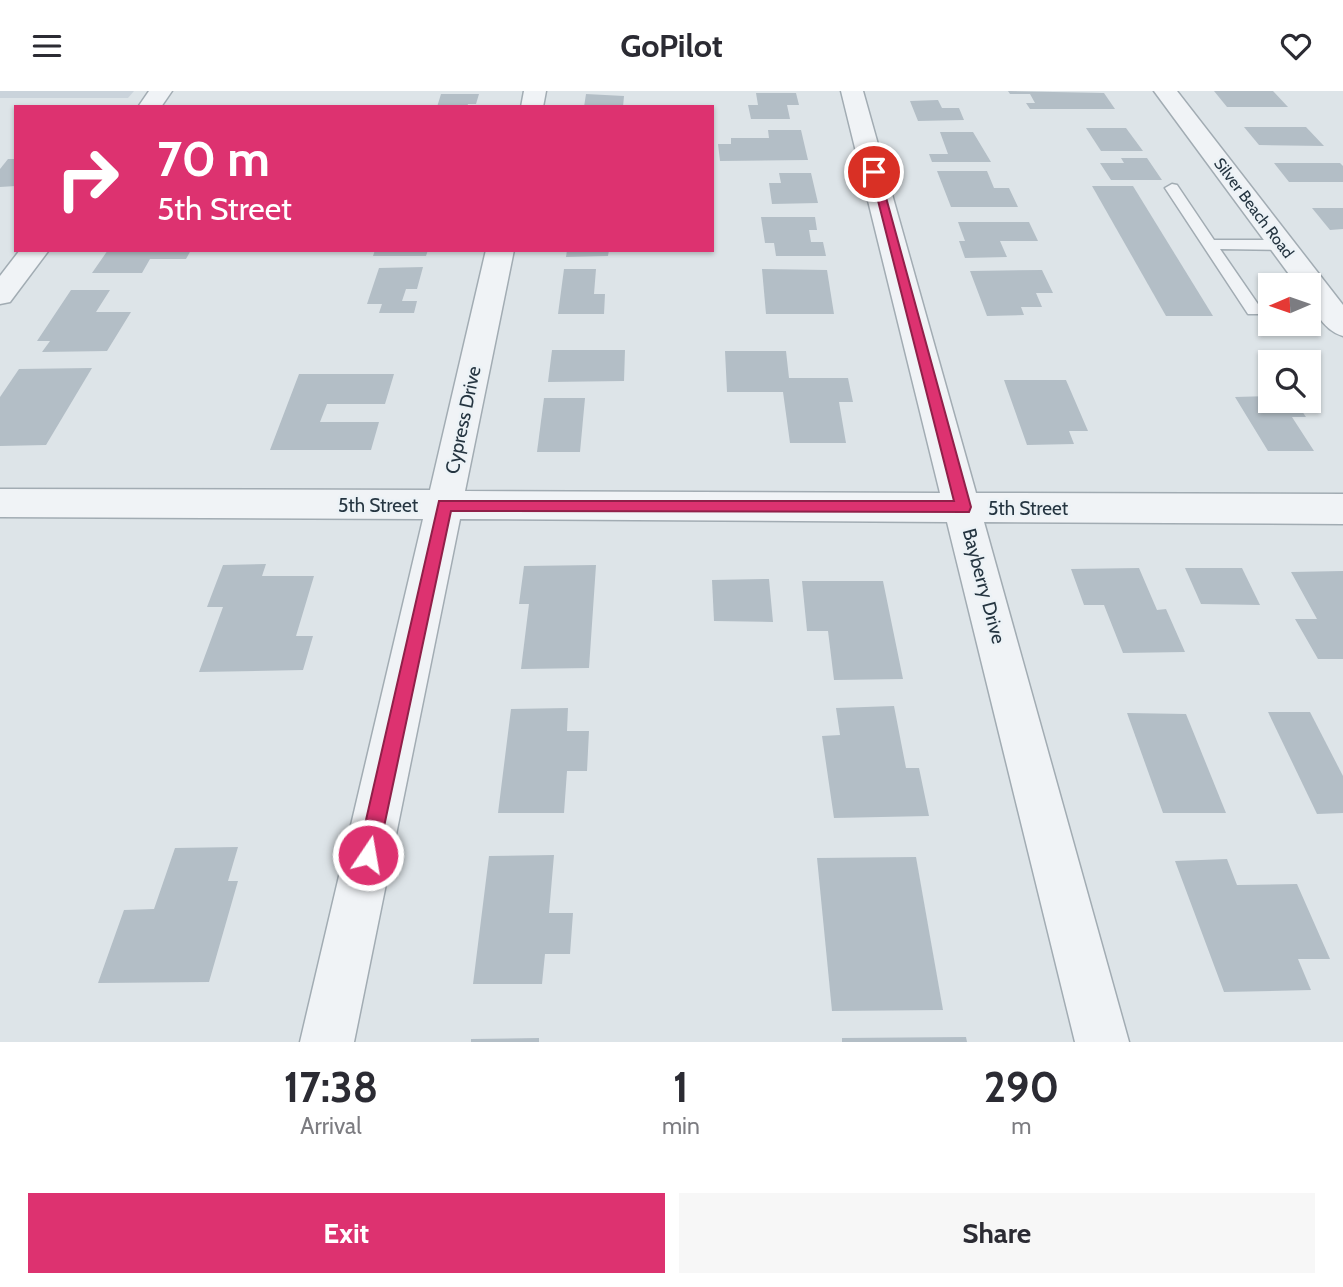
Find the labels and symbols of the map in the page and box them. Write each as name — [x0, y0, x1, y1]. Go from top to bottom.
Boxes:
pin — [844, 142, 904, 202]
street label: Silver Beach Road — [1210, 154, 1298, 262]
north arrow — [1258, 273, 1321, 336]
street label: Cypress Drive — [440, 364, 486, 476]
street label: 5th Street — [338, 494, 419, 517]
street label: 5th Street — [988, 497, 1069, 520]
street label: Bayberry Drive — [958, 526, 1011, 646]
position arrow — [331, 818, 405, 892]

